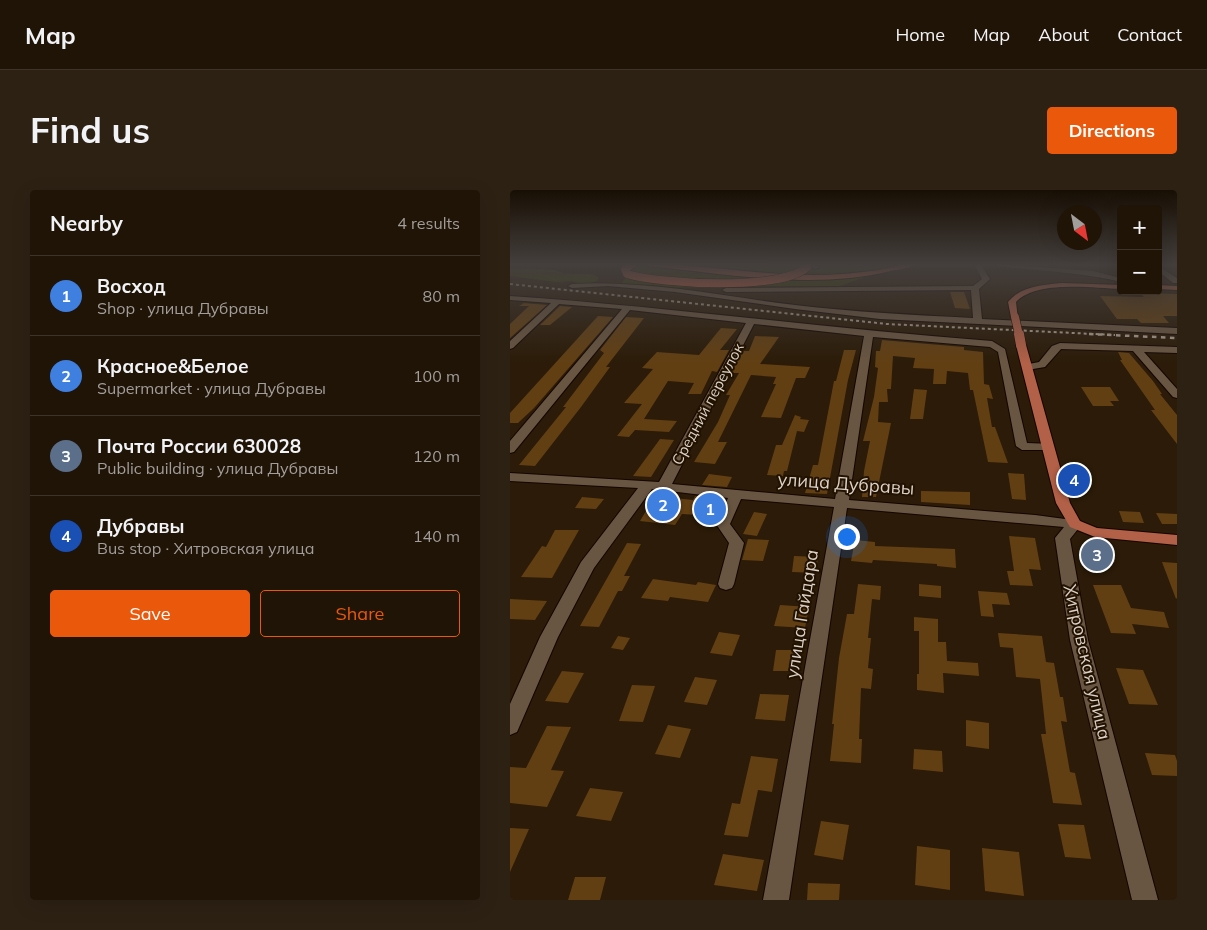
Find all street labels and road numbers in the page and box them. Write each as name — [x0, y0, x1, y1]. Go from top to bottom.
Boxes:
street label: Средний переулок — [667, 339, 748, 468]
street label: улица Дубравы — [777, 467, 915, 500]
street label: улица Гайдара — [780, 548, 823, 680]
street label: Хитровская улица — [1058, 582, 1117, 742]

